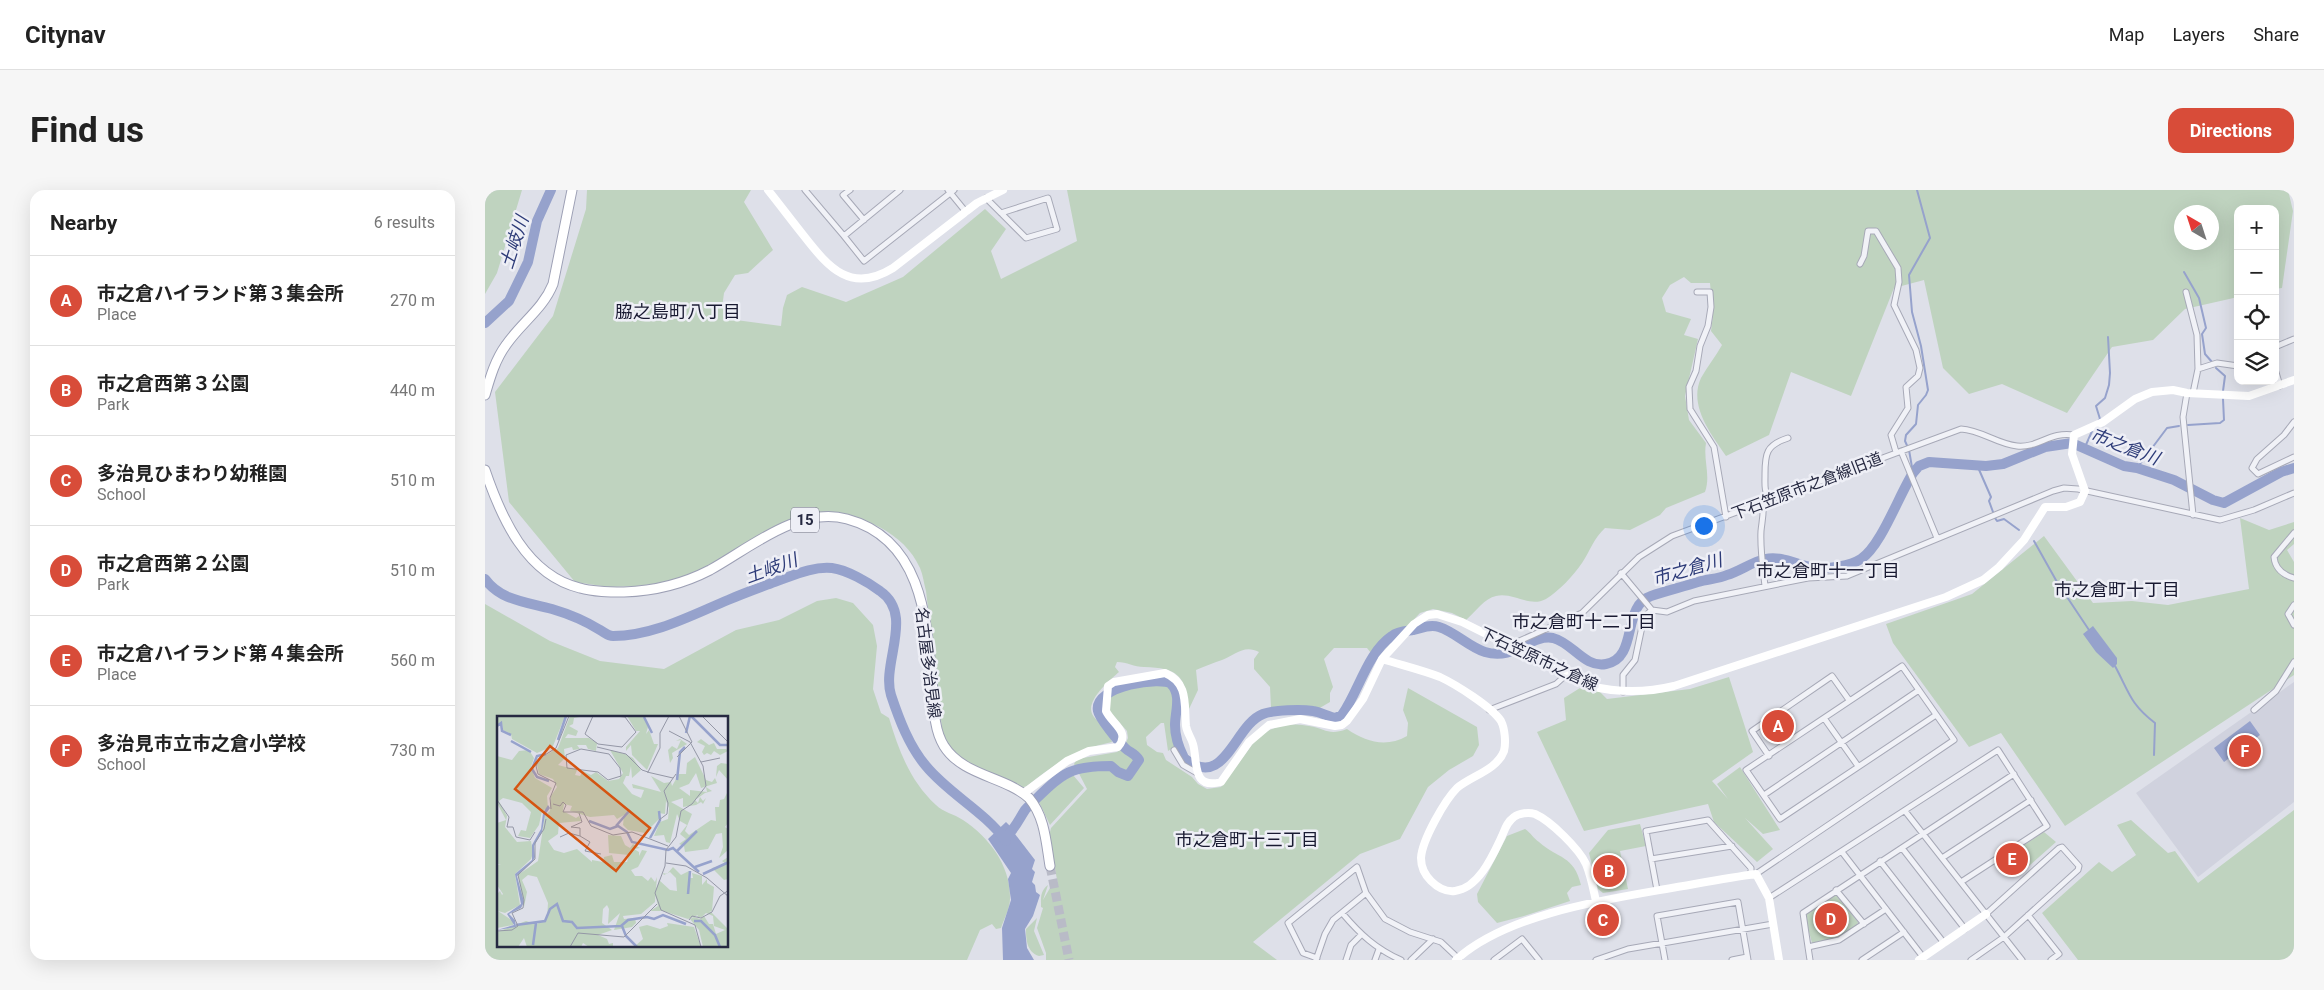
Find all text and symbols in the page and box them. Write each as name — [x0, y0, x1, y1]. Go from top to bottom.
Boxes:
text: Citynav — [25, 21, 106, 49]
text: Map — [2109, 24, 2144, 45]
text: Layers — [2172, 24, 2225, 45]
text: Share — [2253, 24, 2299, 45]
button: Directions — [2168, 108, 2294, 153]
text: Find us — [30, 110, 144, 151]
north arrow — [2174, 205, 2219, 250]
map controls — [2234, 205, 2279, 385]
button: + — [2234, 205, 2279, 250]
text: Nearby — [50, 211, 117, 235]
water label: 土岐川 — [496, 211, 533, 271]
text: 6 results — [374, 213, 435, 232]
button: − — [2234, 250, 2279, 295]
text: 市之倉ハイランド第３集会所 — [97, 282, 344, 305]
text: A — [61, 291, 71, 310]
text: 270 m — [390, 291, 435, 310]
button: locate — [2234, 295, 2279, 340]
district label: 脇之島町八丁目 — [615, 301, 741, 322]
text: Place — [97, 305, 137, 324]
button: layers — [2234, 340, 2279, 385]
text: 市之倉西第３公園 — [97, 372, 249, 395]
text: B — [61, 381, 71, 400]
text: 440 m — [390, 381, 435, 400]
text: Park — [97, 395, 129, 414]
water label: 市之倉川 — [2088, 423, 2164, 469]
street label: 下石笠原市之倉線旧道 — [1729, 448, 1885, 524]
text: 多治見ひまわり幼稚園 — [97, 462, 287, 485]
text: C — [61, 471, 71, 490]
text: 510 m — [390, 471, 435, 490]
text: School — [97, 485, 146, 504]
road number: 15 — [791, 508, 819, 532]
your location — [1691, 513, 1717, 539]
water label: 土岐川 — [742, 548, 802, 587]
water label: 市之倉川 — [1650, 548, 1726, 589]
text: 市之倉西第２公園 — [97, 552, 249, 575]
district label: 市之倉町十一丁目 — [1756, 560, 1900, 581]
text: D — [61, 561, 71, 580]
text: 510 m — [390, 561, 435, 580]
text: Park — [97, 575, 129, 594]
district label: 市之倉町十丁目 — [2054, 579, 2180, 600]
street label: 名古屋多治見線 — [912, 606, 944, 720]
district label: 市之倉町十二丁目 — [1512, 611, 1656, 632]
street label: 下石笠原市之倉線 — [1477, 623, 1601, 695]
text: 市之倉ハイランド第４集会所 — [97, 642, 344, 665]
text: E — [62, 651, 71, 670]
text: 560 m — [390, 651, 435, 670]
text: Place — [97, 665, 137, 684]
pin: A — [1762, 707, 1794, 745]
inset map — [497, 716, 729, 948]
text: 多治見市立市之倉小学校 — [97, 732, 306, 755]
pin: F — [2229, 732, 2261, 770]
text: F — [62, 741, 70, 760]
text: 730 m — [390, 741, 435, 760]
text: School — [97, 755, 146, 774]
district label: 市之倉町十三丁目 — [1175, 829, 1319, 850]
pin: E — [1996, 840, 2028, 878]
pin: B — [1593, 852, 1625, 890]
pin: D — [1815, 900, 1847, 938]
pin: C — [1587, 901, 1619, 939]

